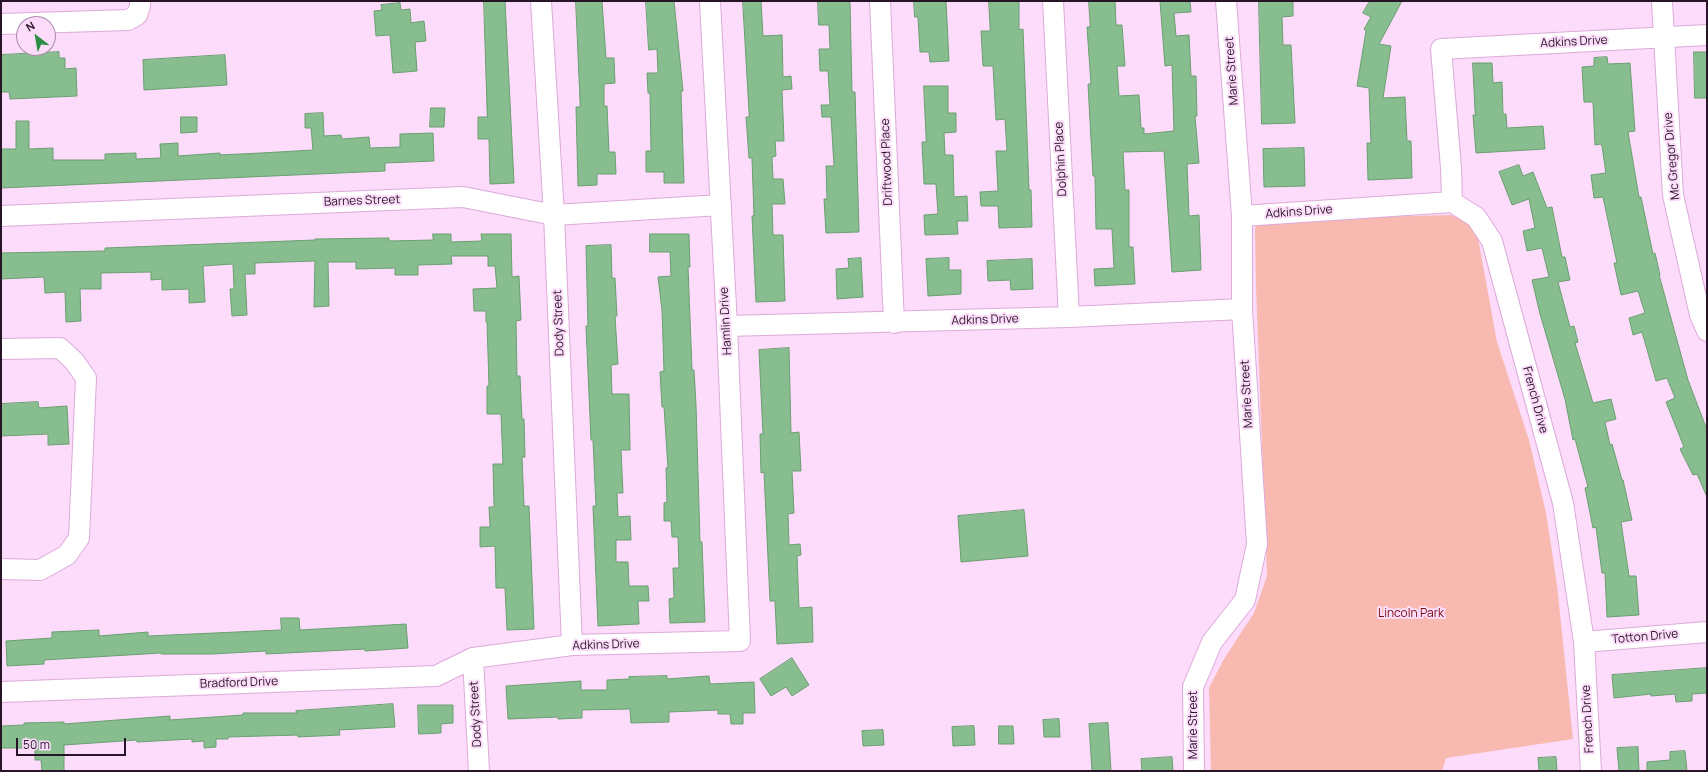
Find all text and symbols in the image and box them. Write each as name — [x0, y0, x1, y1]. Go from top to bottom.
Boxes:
north arrow — [16, 16, 56, 56]
text: N — [23, 18, 37, 35]
street label: Adkins Drive — [1540, 33, 1608, 51]
street label: Marie Street — [1222, 36, 1242, 106]
street label: Mc Gregor Drive — [1661, 112, 1683, 200]
street label: Driftwood Place — [878, 118, 896, 206]
street label: Dolphin Place — [1052, 121, 1070, 197]
street label: Barnes Street — [324, 192, 400, 210]
street label: Adkins Drive — [1265, 202, 1333, 222]
street label: Hamlin Drive — [717, 287, 735, 355]
street label: Dody Street — [551, 290, 567, 356]
street label: Adkins Drive — [951, 312, 1019, 328]
street label: Marie Street — [1238, 359, 1256, 429]
street label: French Drive — [1519, 365, 1551, 435]
park label: Lincoln Park — [1378, 607, 1444, 621]
street label: Totton Drive — [1611, 627, 1679, 647]
street label: Adkins Drive — [572, 637, 640, 653]
street label: Bradford Drive — [200, 674, 278, 692]
street label: Dody Street — [467, 681, 485, 747]
street label: French Drive — [1579, 684, 1597, 754]
street label: Marie Street — [1187, 691, 1201, 759]
scale bar — [18, 730, 128, 756]
text: 50 m — [23, 736, 50, 753]

